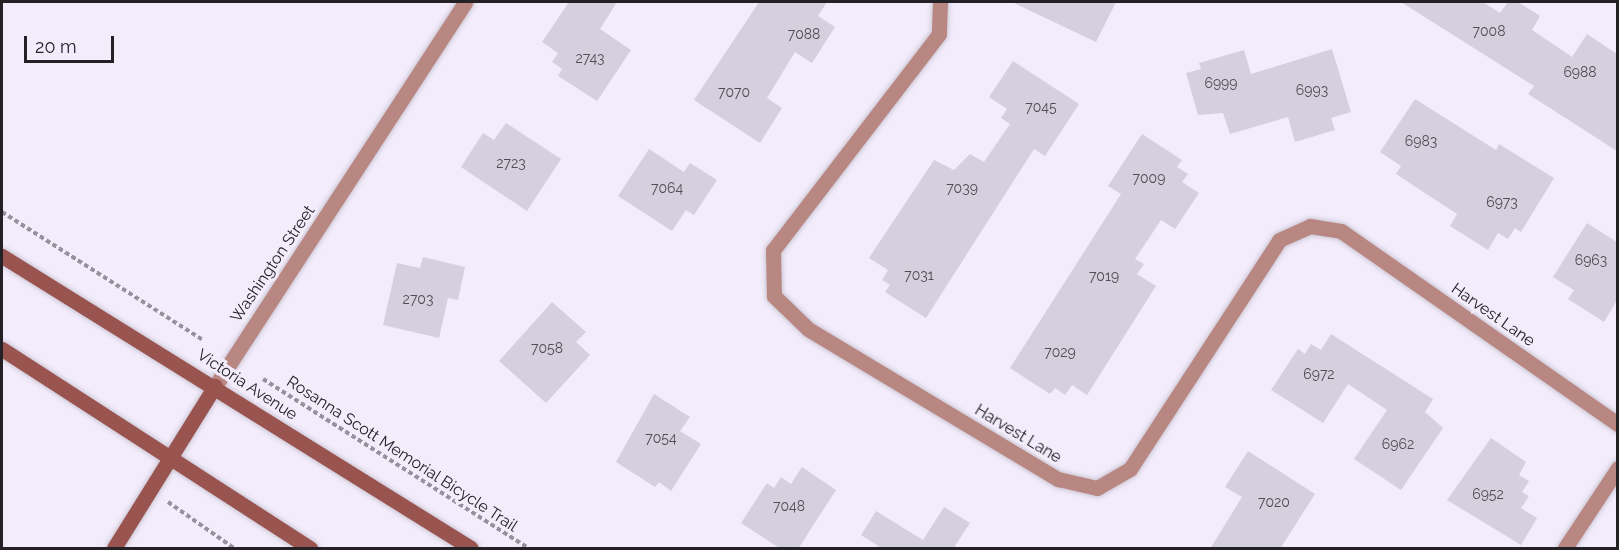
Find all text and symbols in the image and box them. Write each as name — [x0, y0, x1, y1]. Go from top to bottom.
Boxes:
house number: 7008 — [1473, 23, 1505, 39]
scale bar — [27, 24, 117, 62]
house number: 7088 — [788, 26, 820, 42]
text: 20 m — [35, 36, 77, 57]
house number: 2743 — [575, 50, 605, 66]
house number: 6988 — [1563, 64, 1597, 80]
house number: 6999 — [1204, 75, 1238, 91]
house number: 6993 — [1296, 82, 1328, 98]
house number: 7070 — [718, 84, 750, 100]
house number: 7045 — [1025, 99, 1057, 115]
house number: 6983 — [1405, 133, 1437, 149]
house number: 2723 — [496, 155, 526, 171]
house number: 7009 — [1133, 170, 1165, 186]
house number: 7064 — [651, 180, 683, 196]
house number: 7039 — [946, 180, 978, 196]
house number: 6973 — [1486, 194, 1518, 210]
street label: Washington Street — [227, 202, 319, 326]
house number: 6963 — [1575, 252, 1607, 268]
house number: 7031 — [904, 267, 934, 283]
house number: 7019 — [1089, 268, 1119, 284]
street label: Harvest Lane — [1448, 279, 1538, 351]
house number: 2703 — [403, 291, 433, 307]
house number: 7058 — [531, 340, 563, 356]
house number: 7029 — [1044, 344, 1076, 360]
street label: Victoria Avenue — [193, 345, 301, 425]
house number: 6972 — [1303, 366, 1335, 382]
street label: Rosanna Scott Memorial Bicycle Trail — [283, 372, 521, 536]
street label: Harvest Lane — [971, 401, 1065, 467]
house number: 7054 — [645, 430, 677, 446]
house number: 6962 — [1382, 436, 1414, 452]
house number: 6952 — [1472, 486, 1504, 502]
house number: 7020 — [1258, 494, 1290, 510]
house number: 7048 — [773, 498, 805, 514]

